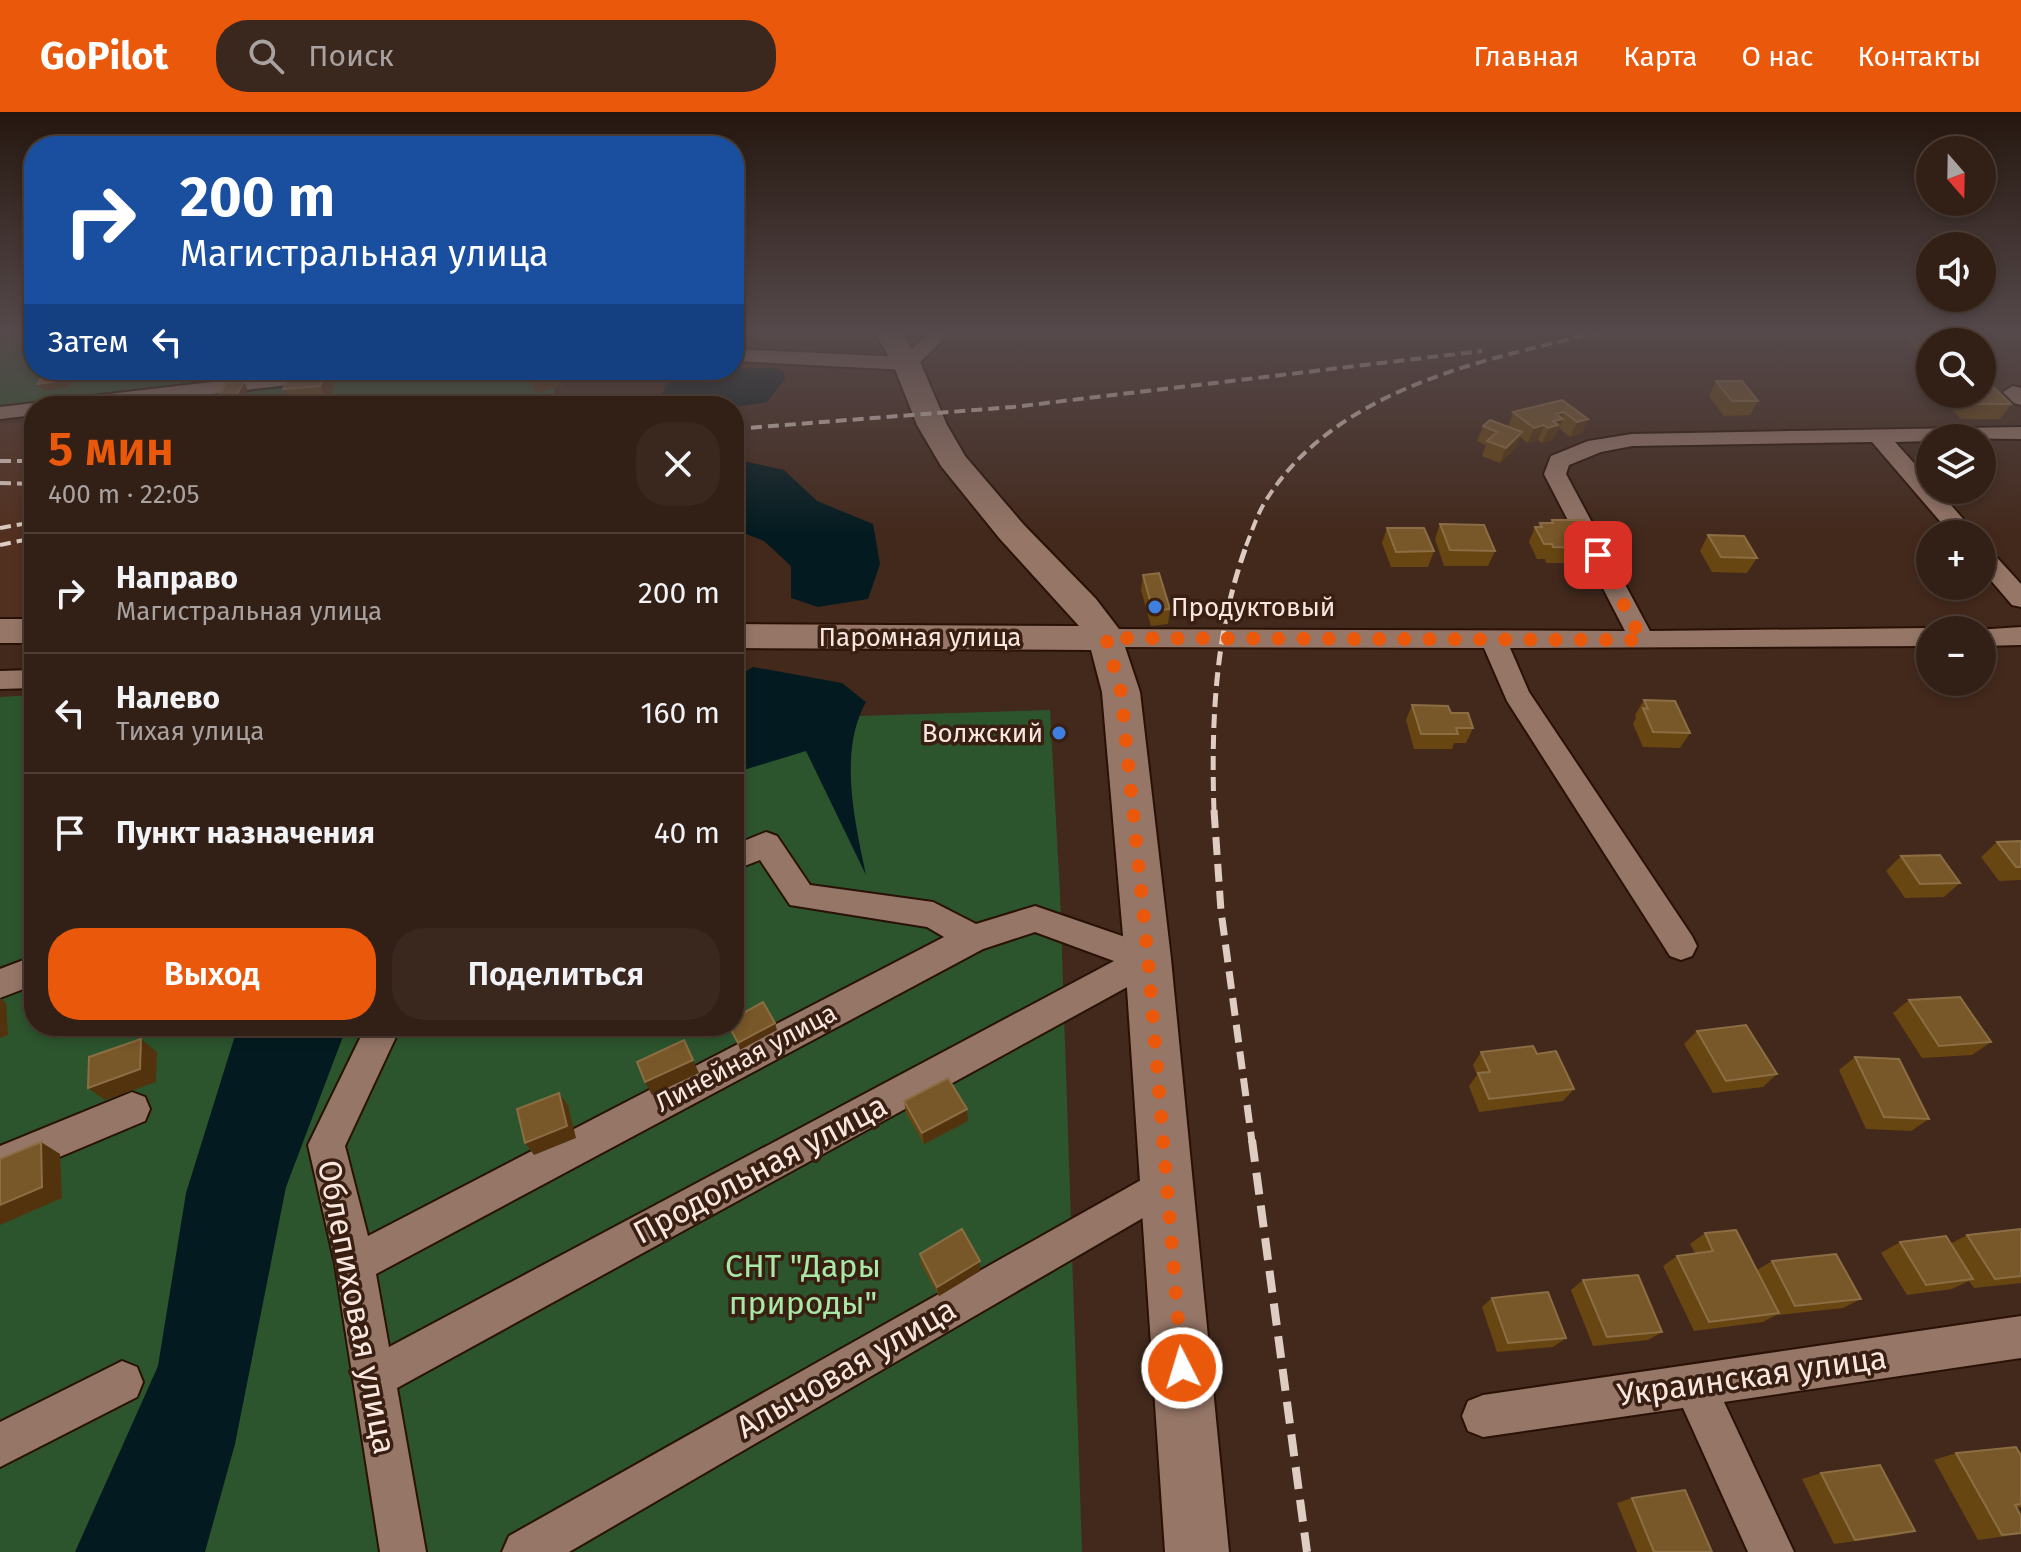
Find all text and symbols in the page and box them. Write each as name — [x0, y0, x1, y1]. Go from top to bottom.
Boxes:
search box — [216, 20, 776, 92]
text: GoPilot — [40, 33, 168, 79]
icon: search — [244, 34, 288, 78]
text: Поиск — [308, 38, 394, 74]
text: Главная — [1473, 40, 1579, 73]
text: Карта — [1623, 40, 1697, 73]
text: О нас — [1741, 40, 1813, 73]
text: Контакты — [1857, 40, 1981, 73]
north arrow — [1916, 136, 1996, 216]
map controls — [1916, 136, 1996, 696]
text: 200 m — [180, 164, 335, 231]
icon: right — [48, 168, 152, 272]
text: Магистральная улица — [180, 232, 549, 276]
button: sound — [1916, 232, 1996, 312]
icon: left — [145, 320, 189, 364]
text: Затем — [48, 324, 129, 360]
button: search — [1916, 328, 1996, 408]
text: 5 мин — [48, 420, 174, 478]
button: close — [636, 422, 720, 506]
button: layers — [1916, 424, 1996, 504]
text: 400 m · 22:05 — [48, 479, 200, 510]
button: + — [1916, 520, 1996, 600]
pin — [1564, 521, 1632, 589]
icon: arrive — [1576, 533, 1620, 577]
text: Направо — [116, 560, 238, 596]
icon: right — [48, 571, 92, 615]
text: 200 m — [638, 575, 720, 611]
place label: Продуктовый — [1171, 592, 1335, 623]
text: Магистральная улица — [116, 596, 382, 627]
marker: Продуктовый — [1146, 598, 1164, 616]
button: − — [1916, 616, 1996, 696]
street label: Паромная улица — [819, 622, 1021, 653]
text: Налево — [116, 680, 220, 716]
icon: left — [48, 691, 92, 735]
text: 160 m — [641, 695, 720, 731]
text: Тихая улица — [116, 716, 264, 747]
place label: Волжский — [922, 718, 1043, 749]
marker: Волжский — [1050, 724, 1068, 742]
icon: arrive — [48, 811, 92, 855]
text: Пункт назначения — [116, 815, 375, 851]
text: 40 m — [654, 815, 720, 851]
button: Выход — [48, 928, 376, 1020]
button: Поделиться — [392, 928, 720, 1020]
street label: Линейная улица — [650, 997, 842, 1119]
street label: Продольная улица — [627, 1086, 893, 1252]
street label: Облепиховая улица — [310, 1157, 404, 1457]
park label: СНТ "Дары природы" — [725, 1247, 881, 1322]
street label: Алычовая улица — [730, 1290, 962, 1446]
position arrow — [1140, 1326, 1224, 1410]
street label: Украинская улица — [1615, 1338, 1889, 1414]

